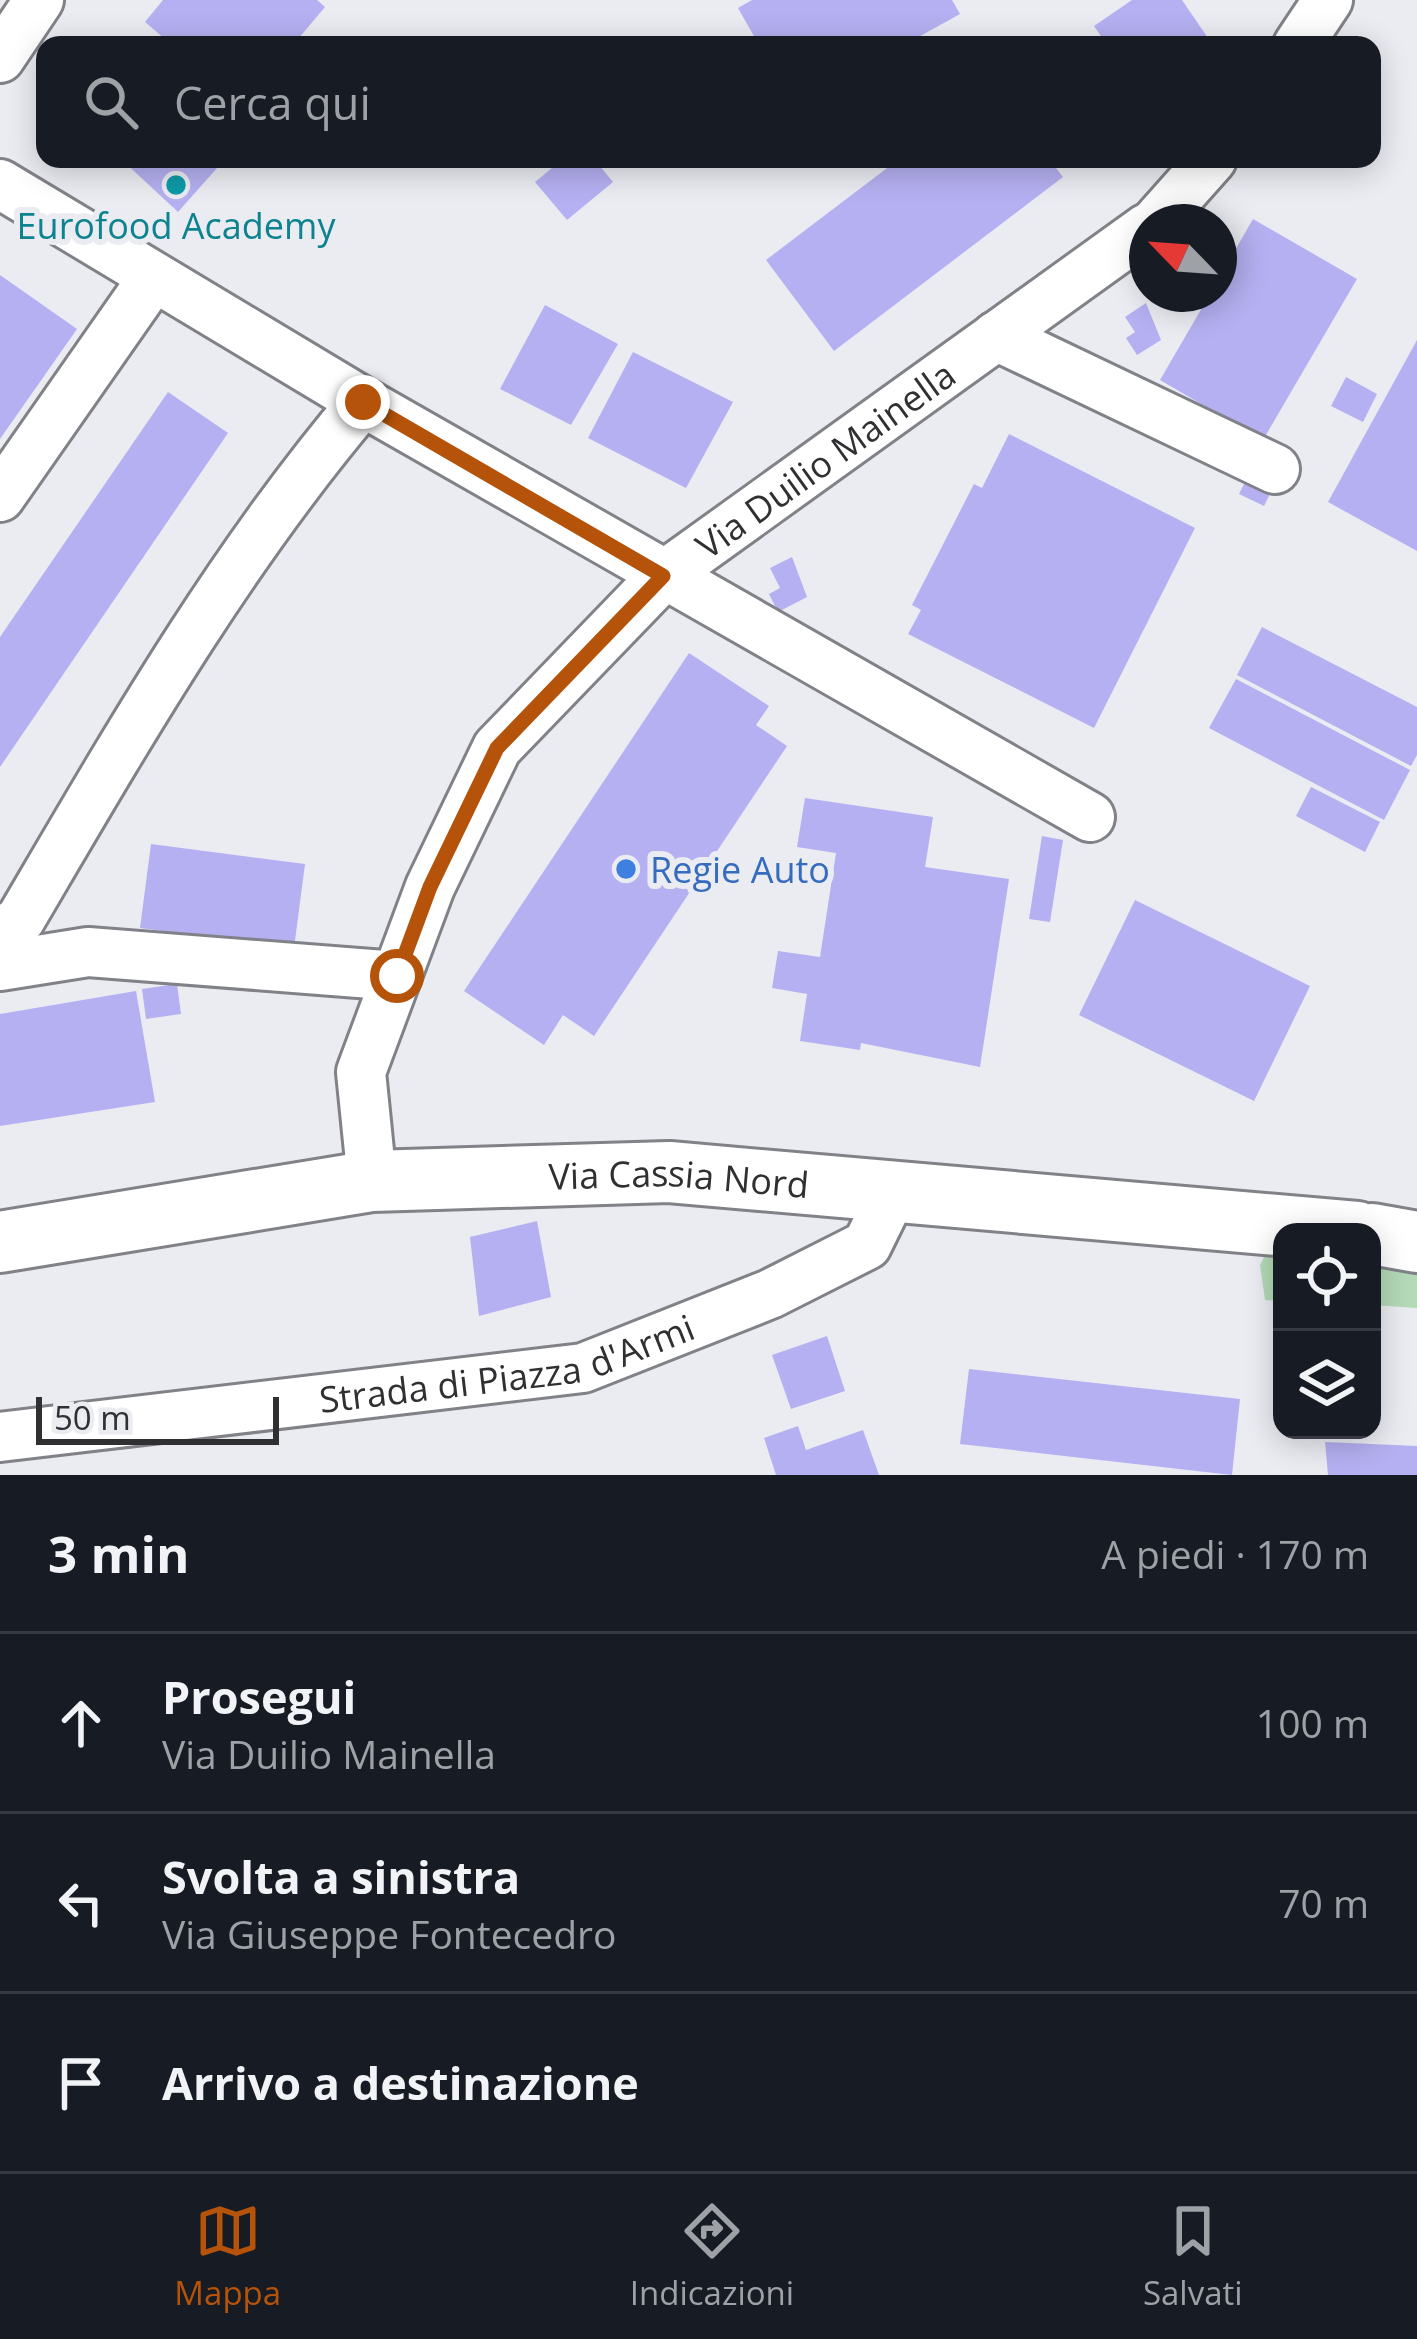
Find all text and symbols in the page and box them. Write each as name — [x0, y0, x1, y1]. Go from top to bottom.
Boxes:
search box — [36, 36, 1381, 168]
icon: search — [78, 69, 144, 135]
text: Cerca qui — [174, 72, 371, 133]
marker: Eurofood Academy — [163, 172, 189, 198]
place label: Eurofood Academy — [17, 201, 336, 250]
north arrow — [1129, 204, 1237, 312]
street label: Via Duilio Mainella — [686, 350, 965, 569]
route end — [336, 375, 390, 429]
place label: Regie Auto — [650, 845, 830, 894]
marker: Regie Auto — [613, 856, 639, 882]
route start — [370, 949, 424, 1003]
street label: Via Cassia Nord — [548, 1148, 811, 1209]
map controls — [1273, 1223, 1381, 1439]
button: locate — [1273, 1223, 1381, 1331]
street label: Strada di Piazza d'Armi — [316, 1302, 701, 1424]
button: layers — [1273, 1331, 1381, 1439]
scale bar — [36, 1391, 279, 1444]
text: 50 m — [54, 1395, 131, 1440]
text: 3 min — [48, 1518, 190, 1588]
text: A piedi · 170 m — [1101, 1527, 1369, 1580]
text: Prosegui — [162, 1666, 356, 1727]
icon: ahead — [48, 1690, 114, 1756]
text: 100 m — [1256, 1696, 1369, 1749]
text: Via Duilio Mainella — [162, 1727, 496, 1780]
text: Svolta a sinistra — [162, 1846, 520, 1907]
icon: left — [48, 1870, 114, 1936]
text: 70 m — [1278, 1876, 1369, 1929]
text: Via Giuseppe Fontecedro — [162, 1907, 616, 1960]
icon: arrive — [48, 2050, 114, 2116]
text: Arrivo a destinazione — [162, 2052, 639, 2113]
tab: Mappa — [174, 2198, 281, 2315]
tab: Indicazioni — [630, 2198, 794, 2315]
tab: Salvati — [1143, 2198, 1243, 2315]

